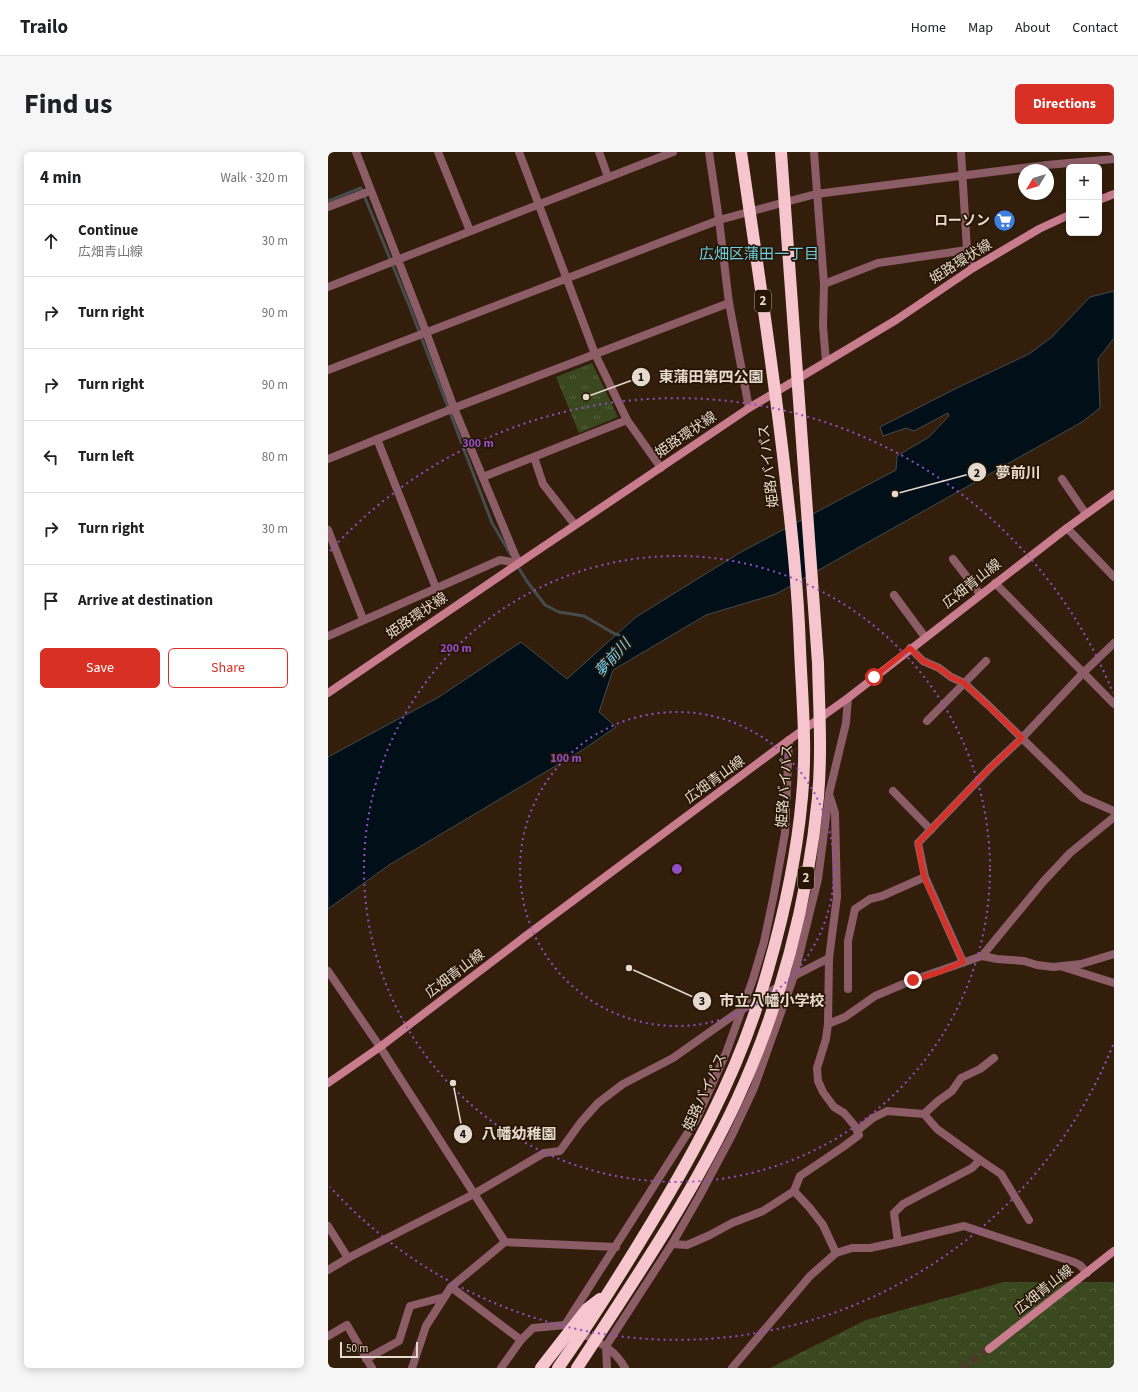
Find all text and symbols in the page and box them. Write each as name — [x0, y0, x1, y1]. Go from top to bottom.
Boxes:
text: Trailo — [20, 14, 68, 41]
text: Home — [911, 18, 946, 38]
text: Map — [968, 18, 993, 38]
text: About — [1015, 18, 1050, 38]
text: Contact — [1072, 18, 1118, 38]
text: Find us — [24, 84, 112, 124]
button: Directions — [1015, 84, 1114, 124]
north arrow — [1018, 164, 1054, 200]
map controls — [1066, 164, 1102, 236]
button: + — [1066, 164, 1102, 200]
text: 4 min — [40, 166, 81, 190]
text: Walk · 320 m — [220, 169, 288, 187]
button: − — [1066, 200, 1102, 236]
supermarket icon: ローソン — [992, 208, 1018, 234]
place label: ローソン — [934, 211, 990, 231]
text: Continue — [78, 220, 138, 241]
icon: ahead — [40, 230, 62, 252]
text: 30 m — [262, 232, 288, 250]
street label: 姫路環状線 — [926, 235, 996, 289]
text: 広畑青山線 — [78, 243, 143, 261]
district label: 広畑区蒲田一丁目 — [699, 244, 819, 265]
road number: 2 — [755, 290, 771, 312]
icon: right — [40, 302, 62, 324]
text: Turn right — [78, 302, 144, 323]
text: 90 m — [262, 304, 288, 322]
callout: 東蒲田第四公園 — [631, 363, 772, 390]
text: 東蒲田第四公園 — [658, 367, 764, 388]
text: 1 — [638, 369, 644, 386]
icon: right — [40, 374, 62, 396]
text: Turn right — [78, 374, 144, 395]
text: 90 m — [262, 376, 288, 394]
street label: 姫路環状線 — [651, 407, 721, 463]
street label: 姫路バイパス — [754, 423, 784, 509]
text: 300 m — [462, 435, 494, 452]
icon: left — [40, 446, 62, 468]
text: Turn left — [78, 446, 134, 467]
text: 80 m — [262, 448, 288, 466]
callout: 夢前川 — [967, 459, 1048, 486]
text: 夢前川 — [995, 463, 1041, 484]
text: 2 — [974, 465, 980, 482]
icon: right — [40, 518, 62, 540]
text: Turn right — [78, 518, 144, 539]
text: 30 m — [262, 520, 288, 538]
street label: 広畑青山線 — [938, 555, 1006, 613]
street label: 姫路環状線 — [382, 588, 452, 644]
icon: arrive — [40, 590, 62, 612]
text: Arrive at destination — [78, 590, 213, 611]
water label: 夢前川 — [590, 633, 637, 682]
text: 200 m — [440, 640, 472, 657]
button: Save — [40, 648, 160, 688]
button: Share — [168, 648, 288, 688]
route start — [865, 668, 883, 686]
street label: 姫路バイパス — [772, 744, 798, 828]
text: 100 m — [550, 750, 582, 767]
street label: 広畑青山線 — [681, 751, 749, 809]
centre of rings — [670, 862, 684, 876]
road number: 2 — [798, 867, 814, 889]
street label: 広畑青山線 — [421, 945, 489, 1003]
route end — [904, 971, 922, 989]
callout: 市立八幡小学校 — [692, 988, 833, 1015]
text: 市立八幡小学校 — [719, 991, 825, 1012]
text: 3 — [699, 993, 705, 1010]
street label: 姫路バイパス — [678, 1050, 732, 1134]
callout: 八幡幼稚園 — [453, 1120, 564, 1147]
text: 八幡幼稚園 — [481, 1124, 557, 1145]
text: 4 — [460, 1126, 467, 1143]
street label: 広畑青山線 — [1010, 1261, 1078, 1319]
scale bar — [340, 1340, 418, 1359]
text: 50 m — [346, 1341, 368, 1356]

